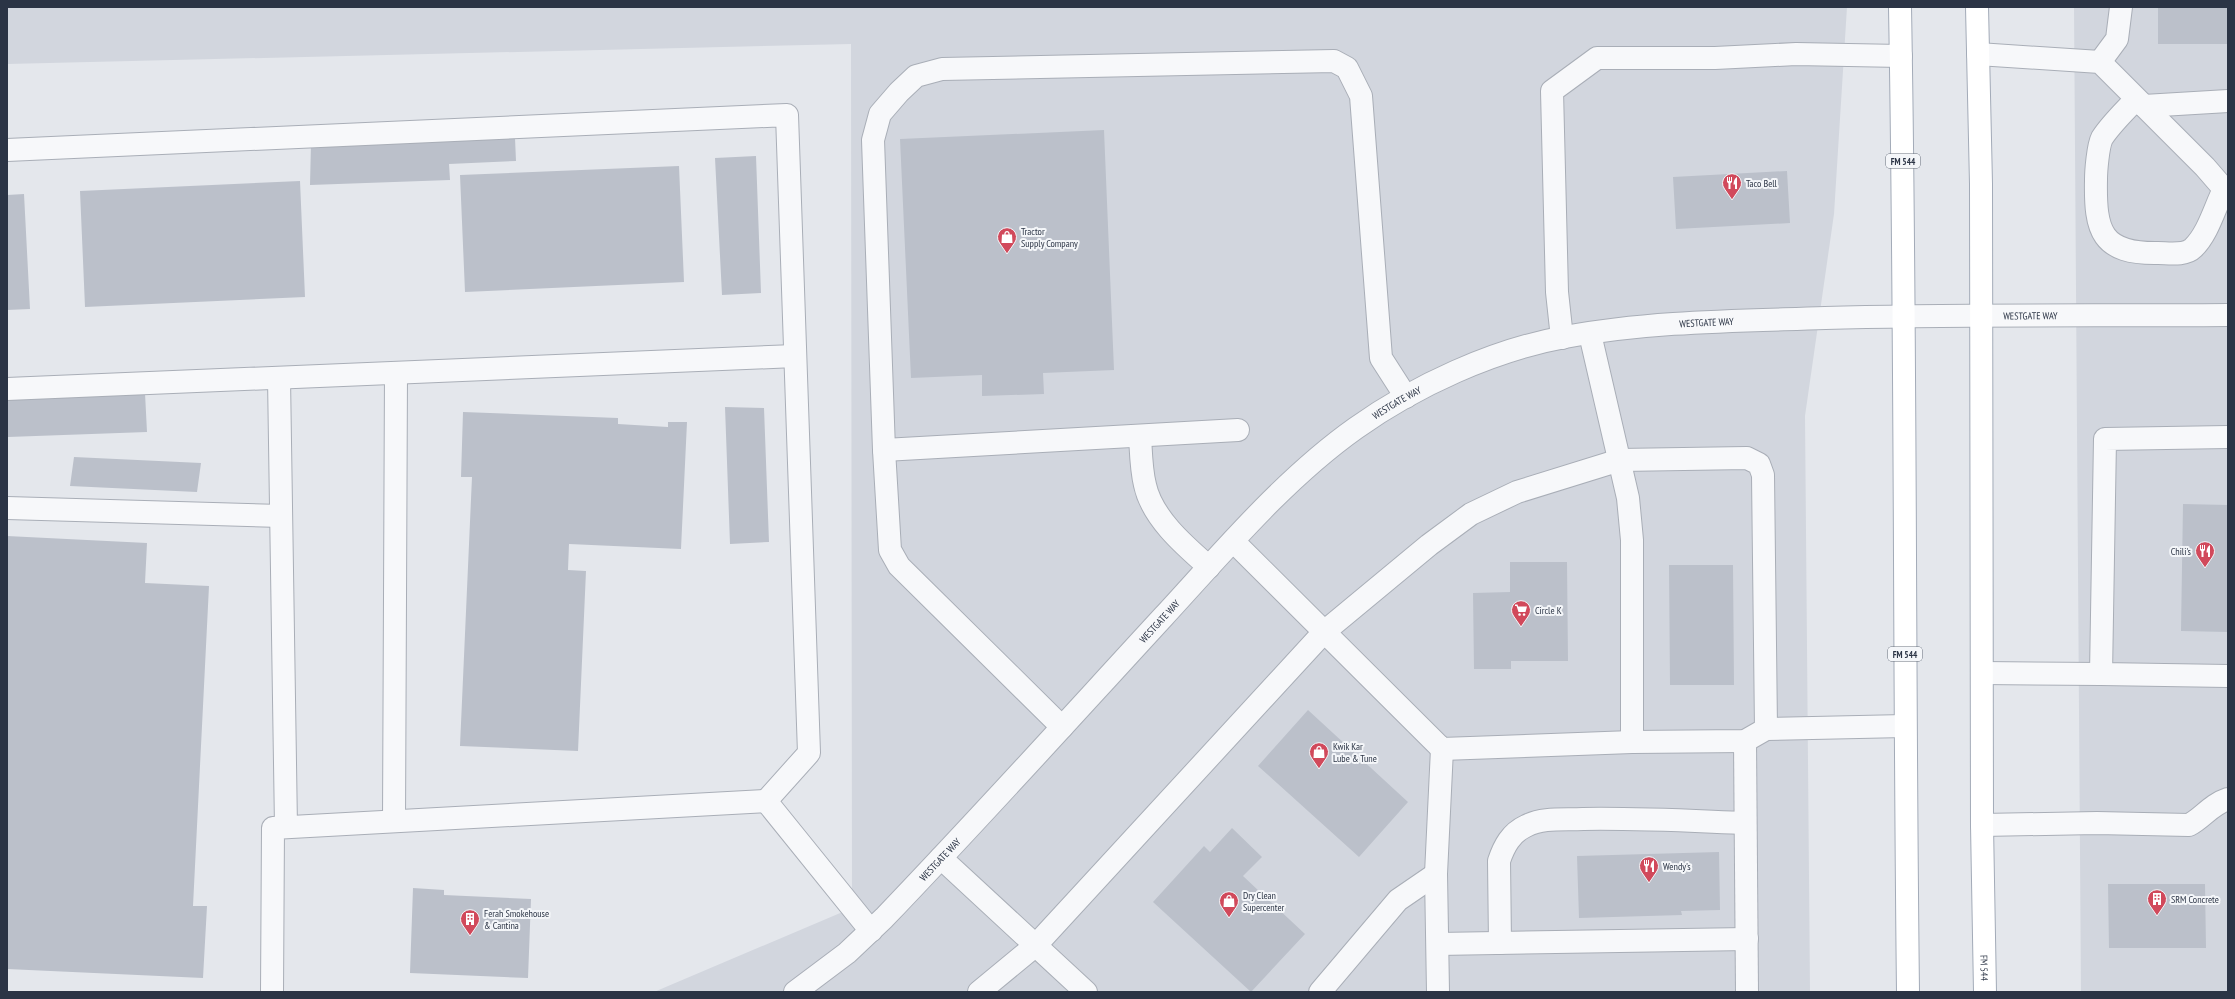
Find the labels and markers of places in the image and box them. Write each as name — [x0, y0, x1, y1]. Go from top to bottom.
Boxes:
restaurant icon: Taco Bell — [1721, 172, 1743, 200]
place label: Taco Bell — [1746, 177, 1778, 190]
place label: Tractor Supply Company — [1021, 225, 1078, 250]
shop icon: Tractor Supply Company — [996, 226, 1018, 254]
restaurant icon: Chili's — [2194, 540, 2216, 568]
place label: Chili's — [2171, 545, 2192, 558]
supermarket icon: Circle K — [1510, 599, 1532, 627]
place label: Circle K — [1535, 604, 1562, 617]
place label: Kwik Kar Lube & Tune — [1333, 740, 1377, 765]
shop icon: Kwik Kar Lube & Tune — [1308, 741, 1330, 769]
restaurant icon: Wendy's — [1638, 855, 1660, 883]
place label: Wendy's — [1663, 860, 1691, 873]
building icon: SRM Concrete — [2146, 888, 2168, 916]
place label: Dry Clean Supercenter — [1243, 889, 1285, 914]
shop icon: Dry Clean Supercenter — [1218, 890, 1240, 918]
place label: SRM Concrete — [2171, 893, 2219, 906]
place label: Ferah Smokehouse & Cantina — [484, 907, 549, 932]
building icon: Ferah Smokehouse & Cantina — [459, 908, 481, 936]

